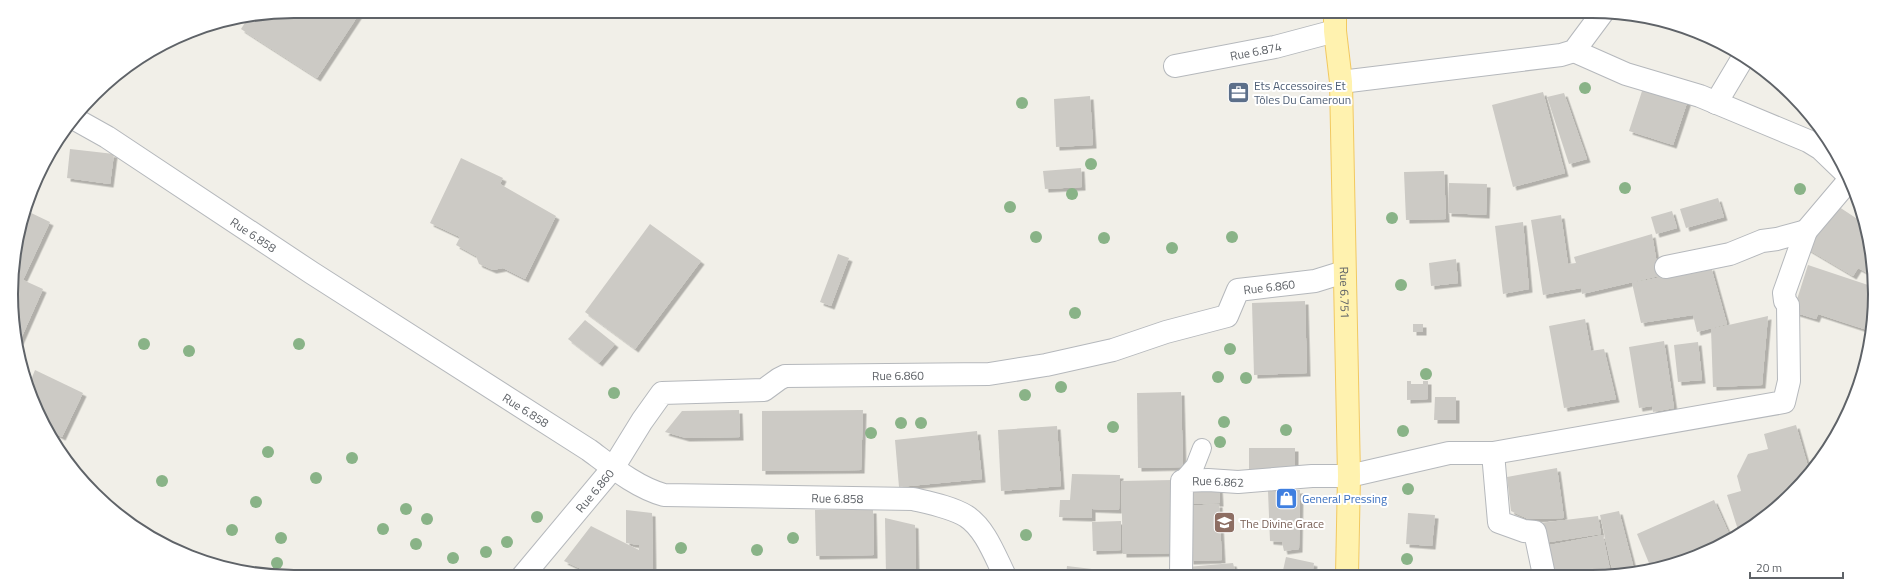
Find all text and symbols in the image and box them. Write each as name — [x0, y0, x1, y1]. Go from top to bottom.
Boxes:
street label: Rue 6.874 — [1228, 36, 1284, 65]
place label: Ets Accessoires Et Tôles Du Cameroun — [1254, 76, 1351, 109]
office icon: Ets Accessoires Et Tôles Du Cameroun — [1225, 79, 1251, 105]
street label: Rue 6.858 — [227, 212, 281, 257]
street label: Rue 6.751 — [1335, 266, 1355, 319]
street label: Rue 6.860 — [1242, 274, 1296, 299]
street label: Rue 6.860 — [872, 365, 924, 385]
street label: Rue 6.858 — [499, 388, 553, 432]
street label: Rue 6.860 — [570, 464, 619, 516]
street label: Rue 6.862 — [1192, 470, 1245, 492]
shop icon: General Pressing — [1273, 485, 1299, 511]
street label: Rue 6.858 — [811, 488, 864, 508]
place label: General Pressing — [1302, 489, 1387, 508]
school or university icon: The Divine Grace — [1211, 510, 1237, 536]
place label: The Divine Grace — [1240, 514, 1324, 533]
scale bar — [1750, 554, 1843, 580]
text: 20 m — [1756, 558, 1782, 577]

